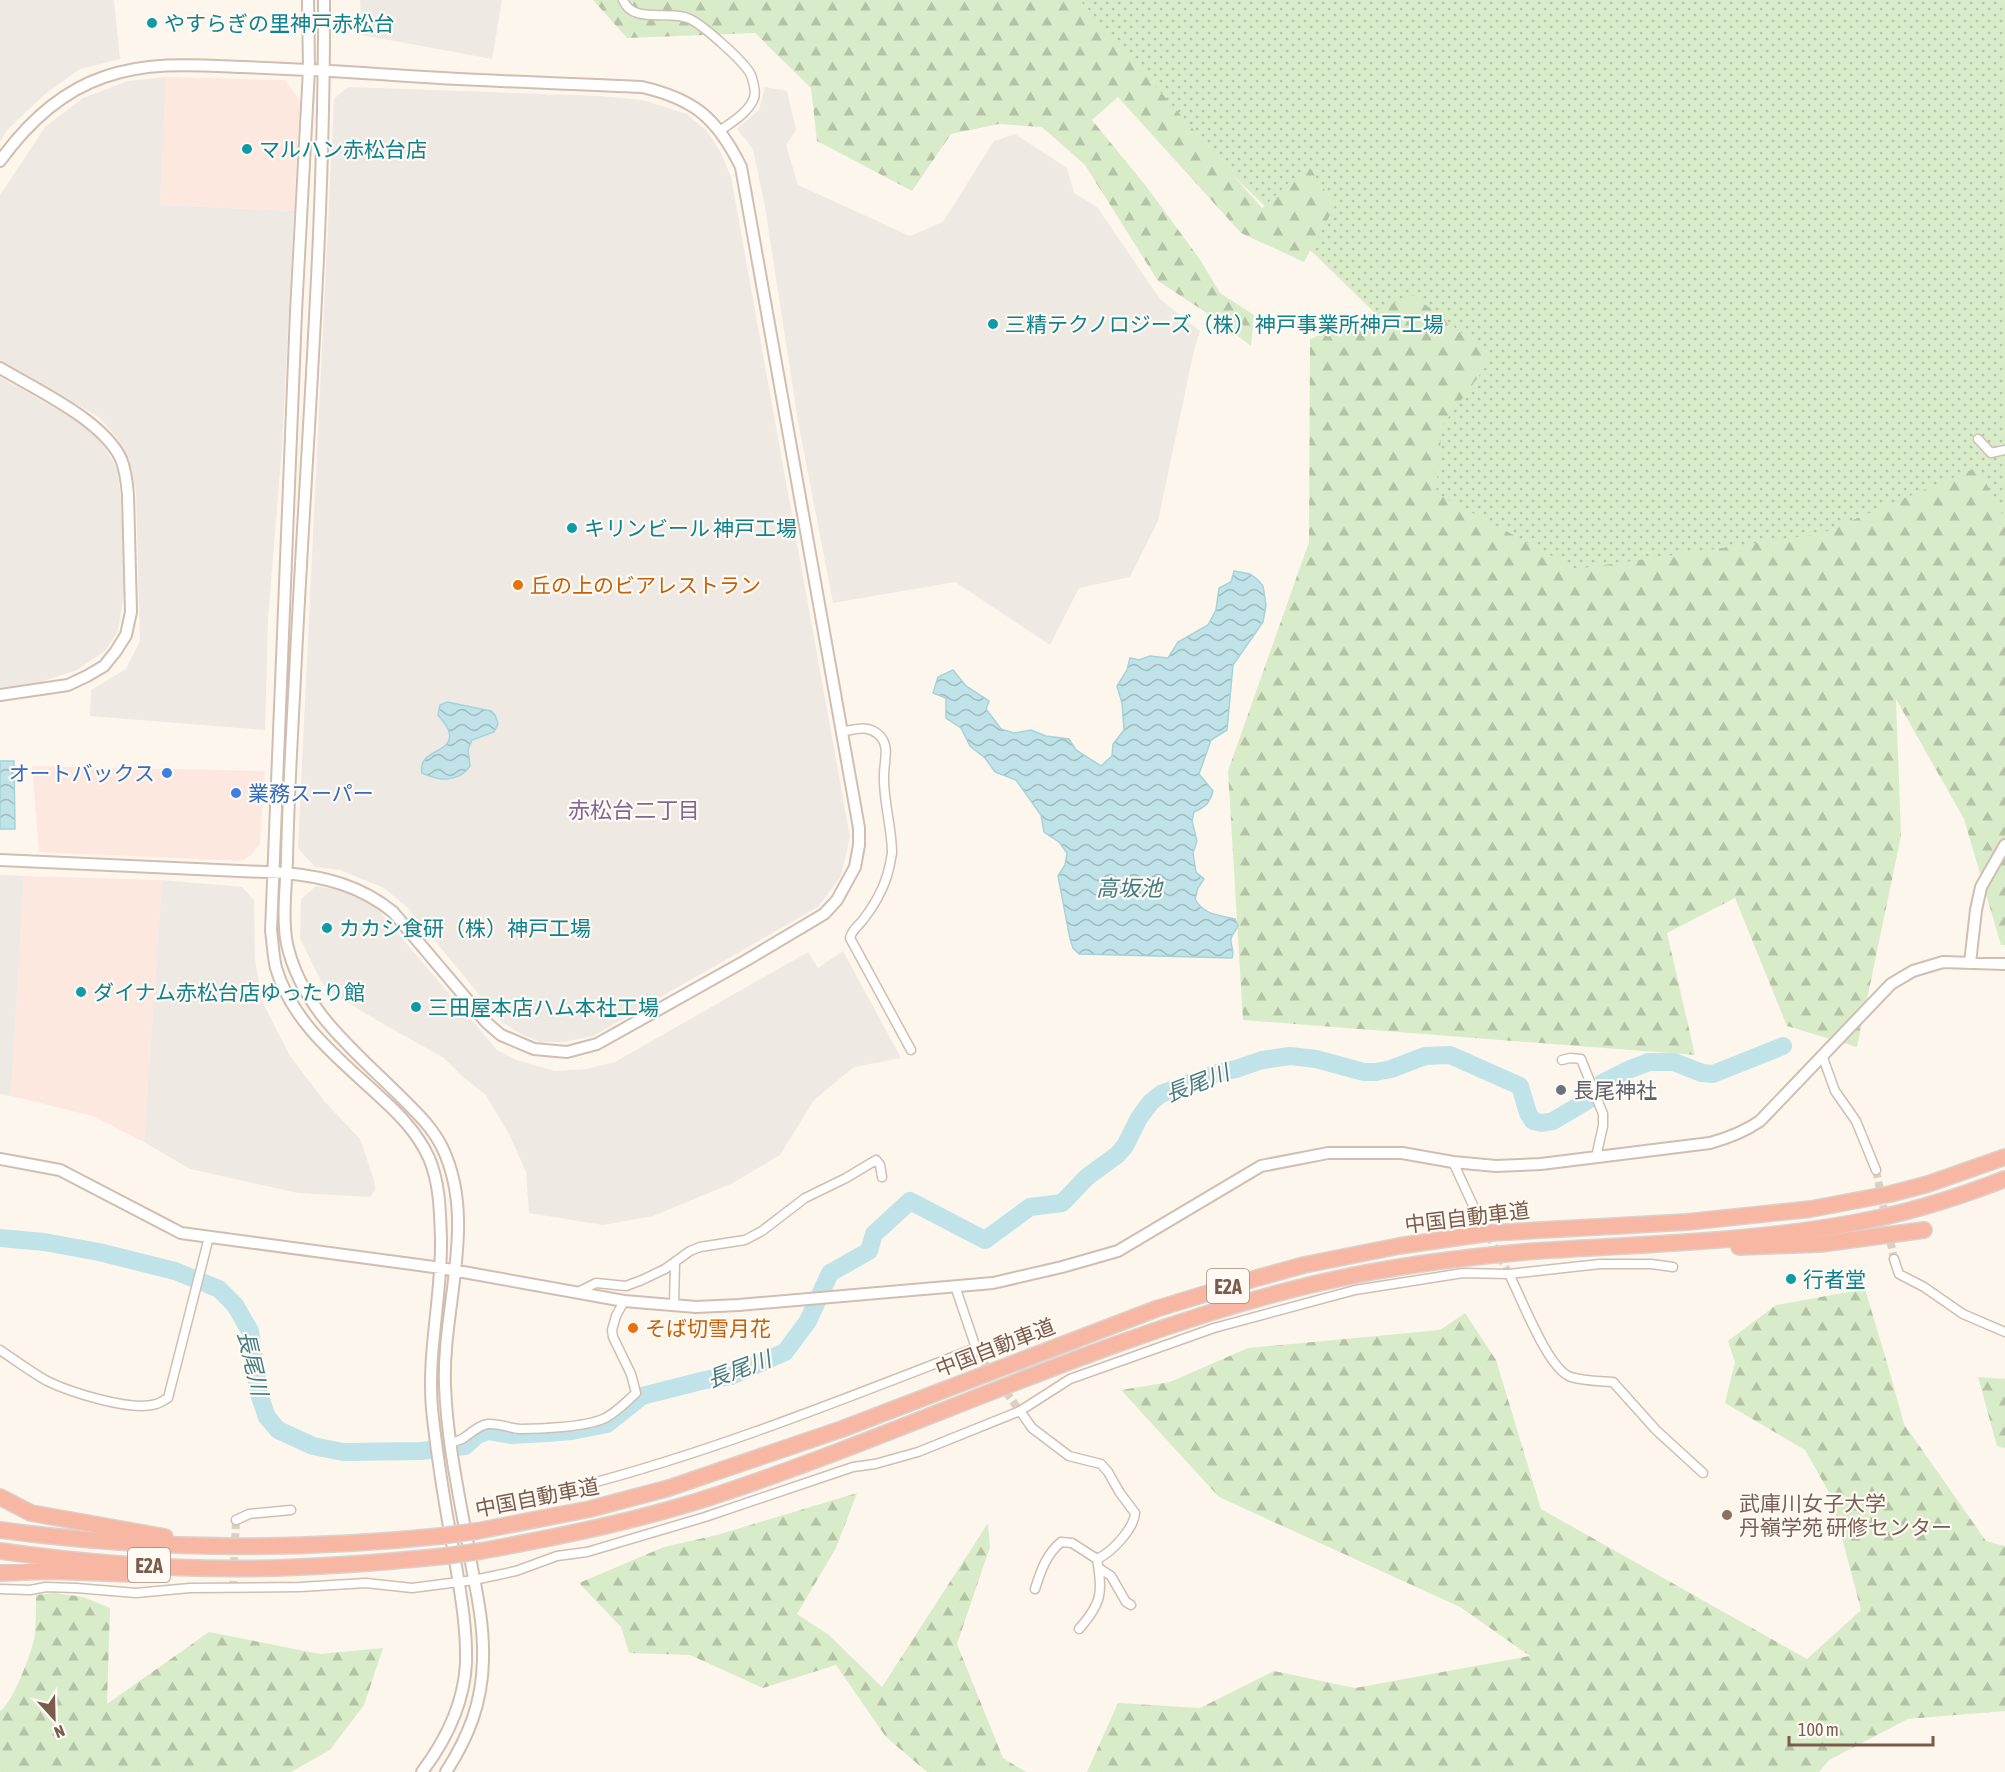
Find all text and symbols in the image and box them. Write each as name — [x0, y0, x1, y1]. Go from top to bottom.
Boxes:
place label: やすらぎの里神戸赤松台 — [164, 11, 395, 35]
marker: やすらぎの里神戸赤松台 — [145, 16, 159, 30]
place label: マルハン赤松台店 — [259, 137, 427, 161]
marker: マルハン赤松台店 — [240, 142, 254, 156]
place label: 三精テクノロジーズ（株）神戸事業所神戸工場 — [1005, 312, 1444, 336]
marker: 三精テクノロジーズ（株）神戸事業所神戸工場 — [986, 317, 1000, 331]
place label: キリンビール 神戸工場 — [584, 516, 797, 540]
marker: キリンビール 神戸工場 — [565, 521, 579, 535]
place label: 丘の上のビアレストラン — [530, 573, 761, 597]
marker: 丘の上のビアレストラン — [511, 578, 525, 592]
place label: オートバックス — [9, 761, 155, 785]
marker: オートバックス — [160, 766, 174, 780]
place label: 業務スーパー — [248, 781, 374, 805]
marker: 業務スーパー — [229, 786, 243, 800]
district label: 赤松台二丁目 — [568, 797, 700, 823]
water label: 高坂池 — [1096, 875, 1164, 901]
place label: カカシ食研（株）神戸工場 — [339, 916, 591, 940]
marker: カカシ食研（株）神戸工場 — [320, 921, 334, 935]
place label: ダイナム赤松台店ゆったり館 — [93, 980, 365, 1004]
marker: ダイナム赤松台店ゆったり館 — [74, 985, 88, 999]
place label: 三田屋本店ハム本社工場 — [428, 995, 659, 1019]
marker: 三田屋本店ハム本社工場 — [409, 1000, 423, 1014]
water label: 長尾川 — [1162, 1058, 1234, 1107]
place label: 長尾神社 — [1573, 1078, 1657, 1102]
marker: 長尾神社 — [1554, 1083, 1568, 1097]
street label: 中国自動車道 — [1403, 1197, 1531, 1237]
place label: 行者堂 — [1803, 1267, 1866, 1291]
road number: E2A — [1207, 1269, 1249, 1303]
marker: 行者堂 — [1784, 1272, 1798, 1286]
street label: 中国自動車道 — [932, 1313, 1058, 1381]
place label: そば切雪月花 — [645, 1316, 771, 1340]
marker: そば切雪月花 — [626, 1321, 640, 1335]
water label: 長尾川 — [233, 1328, 274, 1400]
water label: 長尾川 — [704, 1345, 776, 1393]
street label: 中国自動車道 — [473, 1473, 601, 1521]
place label: 武庫川女子大学 丹嶺学苑 研修センター — [1739, 1491, 1952, 1539]
marker: 武庫川女子大学 丹嶺学苑 研修センター — [1720, 1508, 1734, 1522]
road number: E2A — [128, 1548, 170, 1582]
north arrow — [24, 1688, 84, 1748]
scale bar — [1789, 1709, 1933, 1747]
text: 100 m — [1798, 1719, 1839, 1740]
text: N — [52, 1722, 67, 1742]

